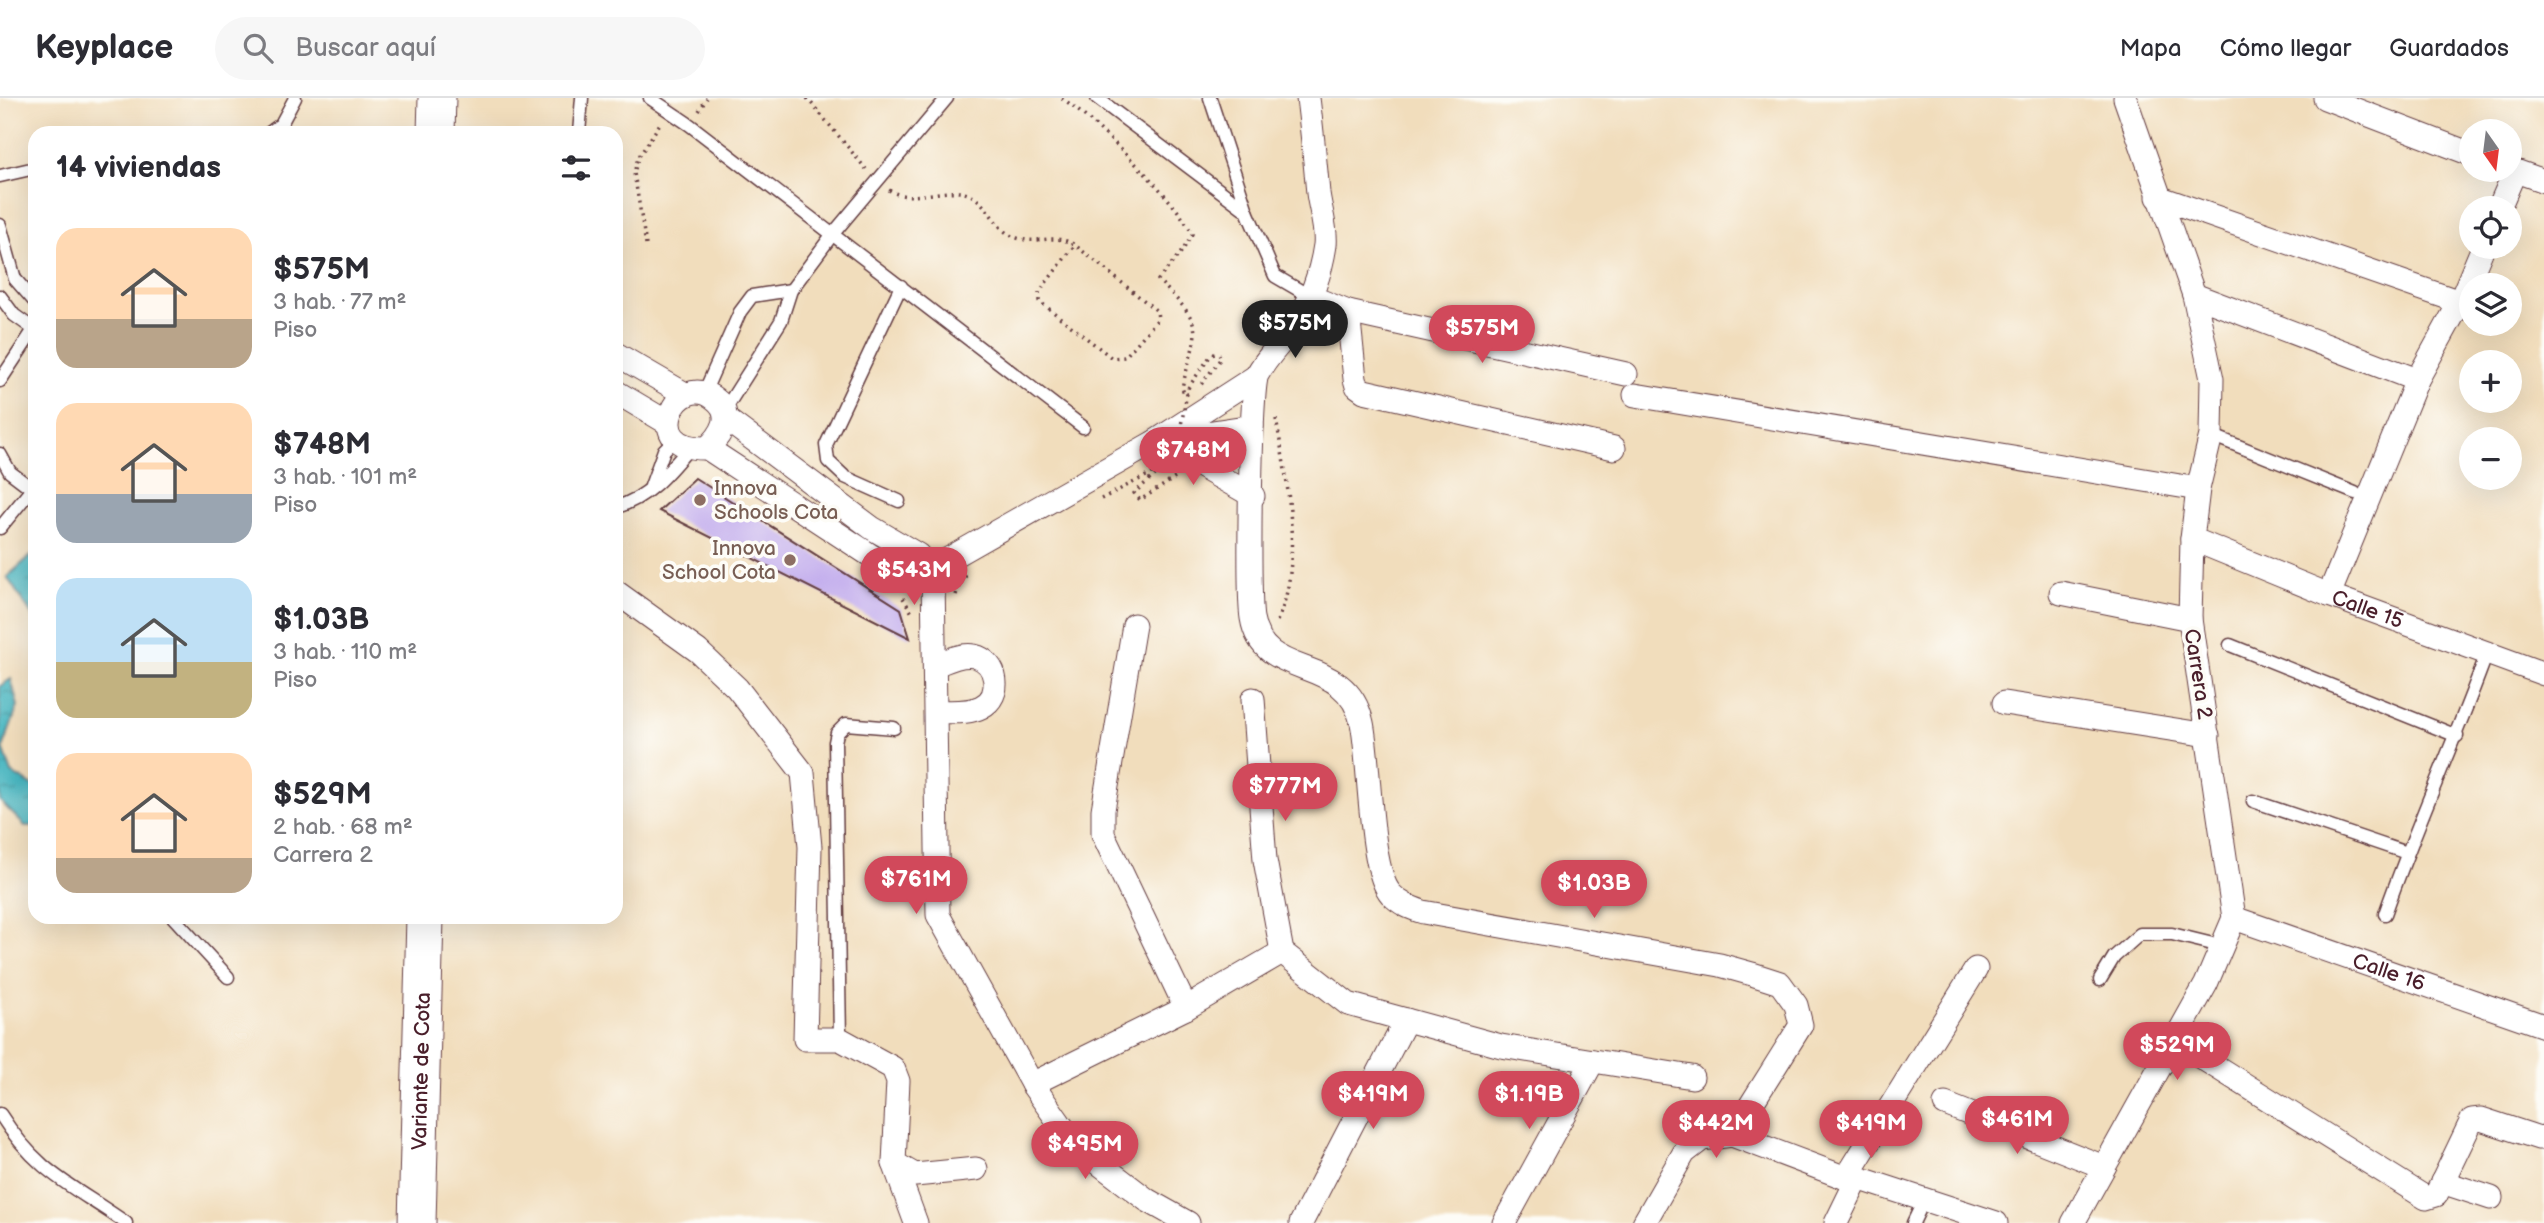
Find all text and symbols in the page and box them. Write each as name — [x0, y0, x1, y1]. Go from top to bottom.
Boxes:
search box — [215, 17, 705, 80]
text: Keyplace — [35, 28, 173, 68]
icon: search — [239, 29, 277, 67]
text: Buscar aquí — [295, 33, 436, 64]
text: Mapa — [2120, 34, 2182, 63]
text: Cómo llegar — [2220, 34, 2351, 63]
text: Guardados — [2389, 34, 2509, 63]
north arrow — [2459, 119, 2522, 182]
map controls — [2459, 119, 2522, 490]
icon: filters — [557, 149, 595, 187]
text: 14 viviendas — [56, 150, 221, 186]
button: locate — [2459, 196, 2522, 259]
text: $575M — [273, 252, 370, 288]
icon: home — [112, 256, 196, 340]
button: layers — [2459, 273, 2522, 336]
text: 3 hab. · 77 m² — [273, 288, 407, 316]
pin: $575M — [1246, 300, 1344, 360]
pin: $575M — [1433, 306, 1531, 365]
text: $575M — [1258, 309, 1332, 337]
text: $575M — [1445, 314, 1519, 342]
text: Piso — [273, 316, 317, 344]
button: + — [2459, 350, 2522, 413]
text: $748M — [273, 427, 371, 463]
button: − — [2459, 427, 2522, 490]
pin: $748M — [1144, 428, 1242, 487]
icon: home — [112, 431, 196, 515]
text: $748M — [1155, 436, 1231, 464]
text: 3 hab. · 101 m² — [273, 463, 417, 491]
place label: Innova Schools Cota — [714, 476, 838, 525]
text: Piso — [273, 491, 317, 519]
marker: Innova Schools Cota — [692, 492, 708, 508]
place label: Innova School Cota — [662, 536, 776, 585]
pin: $543M — [865, 547, 963, 607]
marker: Innova School Cota — [782, 552, 798, 568]
text: $543M — [876, 556, 952, 584]
street label: Calle 15 — [2328, 585, 2407, 634]
text: $1.03B — [273, 602, 369, 638]
icon: home — [112, 606, 196, 690]
street label: Carrera 2 — [2179, 627, 2218, 722]
text: 3 hab. · 110 m² — [273, 638, 417, 666]
text: Piso — [273, 666, 317, 694]
pin: $777M — [1236, 764, 1334, 823]
text: $777M — [1248, 772, 1322, 800]
text: $529M — [273, 777, 372, 813]
icon: home — [112, 781, 196, 865]
text: 2 hab. · 68 m² — [273, 813, 413, 841]
text: Carrera 2 — [273, 841, 373, 869]
pin: $761M — [867, 856, 965, 916]
pin: $1.03B — [1537, 860, 1651, 920]
text: $761M — [880, 865, 952, 893]
text: $1.03B — [1557, 869, 1631, 897]
street label: Calle 16 — [2349, 948, 2429, 996]
street label: Variante de Cota — [406, 992, 436, 1150]
pin: $529M — [2128, 1023, 2226, 1082]
text: $529M — [2139, 1031, 2215, 1059]
pin: $419M — [1324, 1072, 1422, 1131]
pin: $1.19B — [1472, 1072, 1586, 1131]
text: $419M — [1337, 1080, 1409, 1108]
text: $1.19B — [1494, 1080, 1564, 1108]
pin: $461M — [1968, 1096, 2066, 1156]
pin: $442M — [1667, 1100, 1765, 1160]
pin: $419M — [1822, 1100, 1920, 1160]
text: $461M — [1981, 1105, 2053, 1133]
text: $442M — [1678, 1109, 1754, 1137]
text: $419M — [1835, 1109, 1907, 1137]
pin: $495M — [1036, 1122, 1134, 1181]
text: $495M — [1047, 1130, 1123, 1158]

